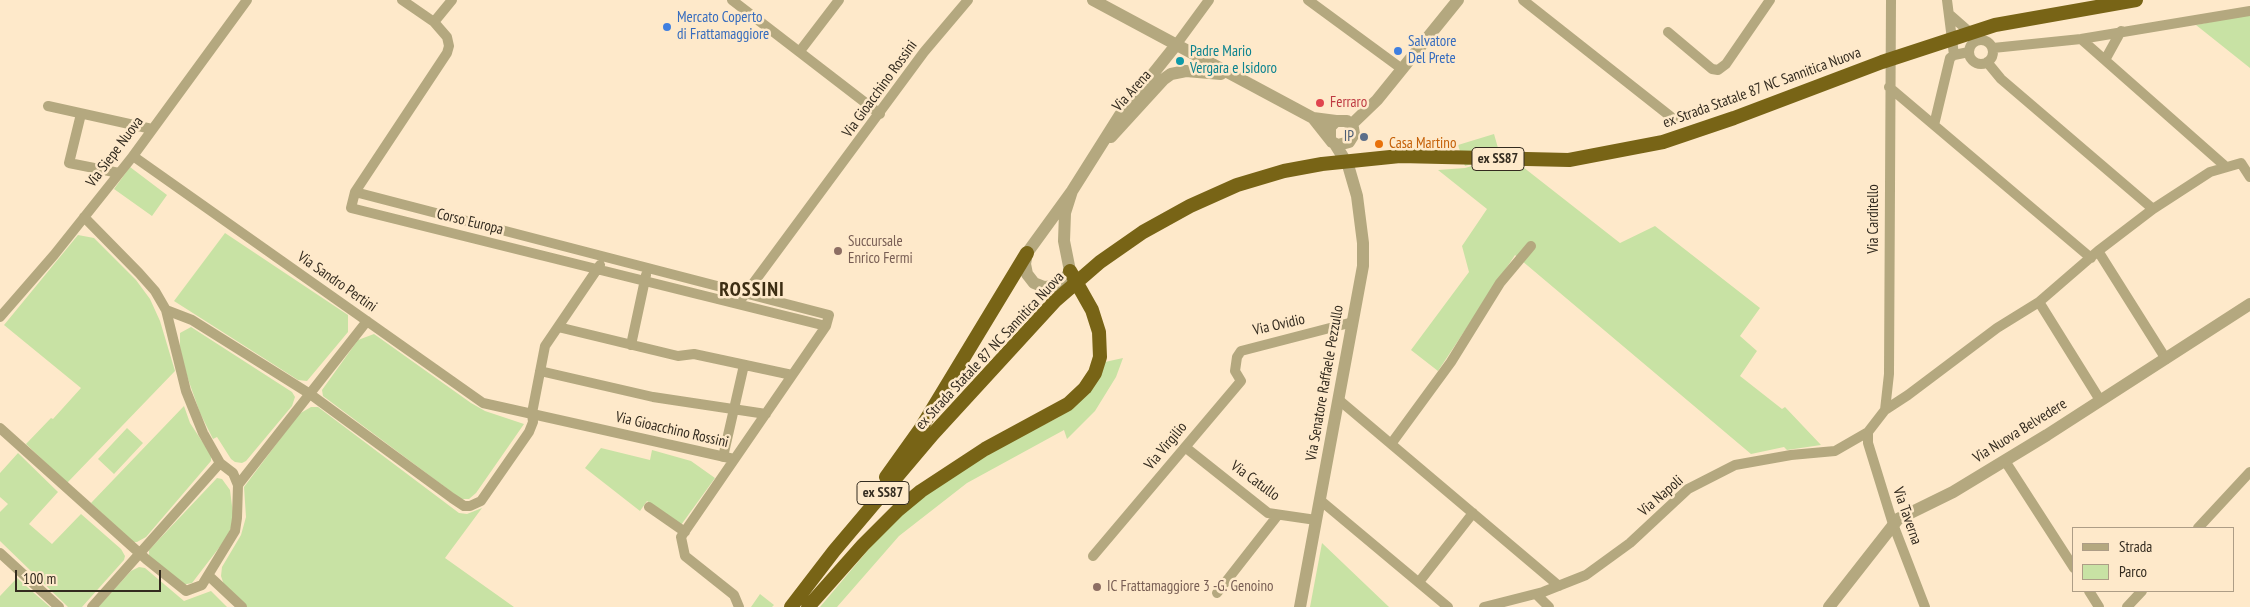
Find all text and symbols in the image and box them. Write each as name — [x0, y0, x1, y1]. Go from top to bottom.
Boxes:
place label: Mercato Coperto di Frattamaggiore — [677, 9, 769, 44]
marker: Mercato Coperto di Frattamaggiore — [661, 21, 673, 33]
place label: Salvatore Del Prete — [1408, 33, 1457, 68]
street label: Via Gioacchino Rossini — [839, 37, 921, 141]
place label: Padre Mario Vergara e Isidoro — [1190, 43, 1277, 78]
street label: ex Strada Statale 87 NC Sannitica Nuova — [1661, 44, 1863, 132]
marker: Salvatore Del Prete — [1392, 45, 1404, 57]
marker: Padre Mario Vergara e Isidoro — [1174, 55, 1186, 67]
street label: Via Arena — [1109, 67, 1155, 115]
place label: Ferraro — [1330, 94, 1367, 112]
marker: Ferraro — [1314, 97, 1326, 109]
street label: Via Siepe Nuova — [83, 113, 147, 191]
place label: IP — [1344, 128, 1354, 146]
marker: IP — [1358, 131, 1370, 143]
place label: Casa Martino — [1389, 135, 1456, 153]
marker: Casa Martino — [1373, 138, 1385, 150]
road number: ex SS87 — [1472, 148, 1524, 170]
street label: Via Carditello — [1865, 184, 1883, 254]
street label: Corso Europa — [435, 205, 505, 239]
place label: Succursale Enrico Fermi — [848, 233, 913, 268]
marker: Succursale Enrico Fermi — [832, 245, 844, 257]
street label: Via Sandro Pertini — [294, 248, 380, 316]
street label: ex Strada Statale 87 NC Sannitica Nuova — [912, 268, 1068, 434]
district label: ROSSINI — [718, 278, 786, 302]
street label: Via Senatore Raffaele Pezzullo — [1302, 304, 1348, 462]
street label: Via Ovidio — [1251, 310, 1307, 340]
street label: Via Nuova Belvedere — [1970, 395, 2070, 467]
street label: Via Gioacchino Rossini — [614, 408, 730, 452]
street label: Via Virgilio — [1141, 419, 1191, 473]
street label: Via Catullo — [1227, 457, 1283, 505]
street label: Via Napoli — [1635, 472, 1687, 520]
road number: ex SS87 — [857, 482, 909, 504]
street label: Via Taverna — [1889, 485, 1925, 547]
legend — [2072, 527, 2235, 592]
text: Strada — [2119, 537, 2152, 556]
scale bar — [18, 560, 164, 592]
text: Parco — [2119, 562, 2147, 581]
text: 100 m — [23, 569, 56, 588]
place label: IC Frattamaggiore 3 -G. Genoino — [1107, 578, 1274, 596]
marker: IC Frattamaggiore 3 -G. Genoino — [1091, 581, 1103, 593]

